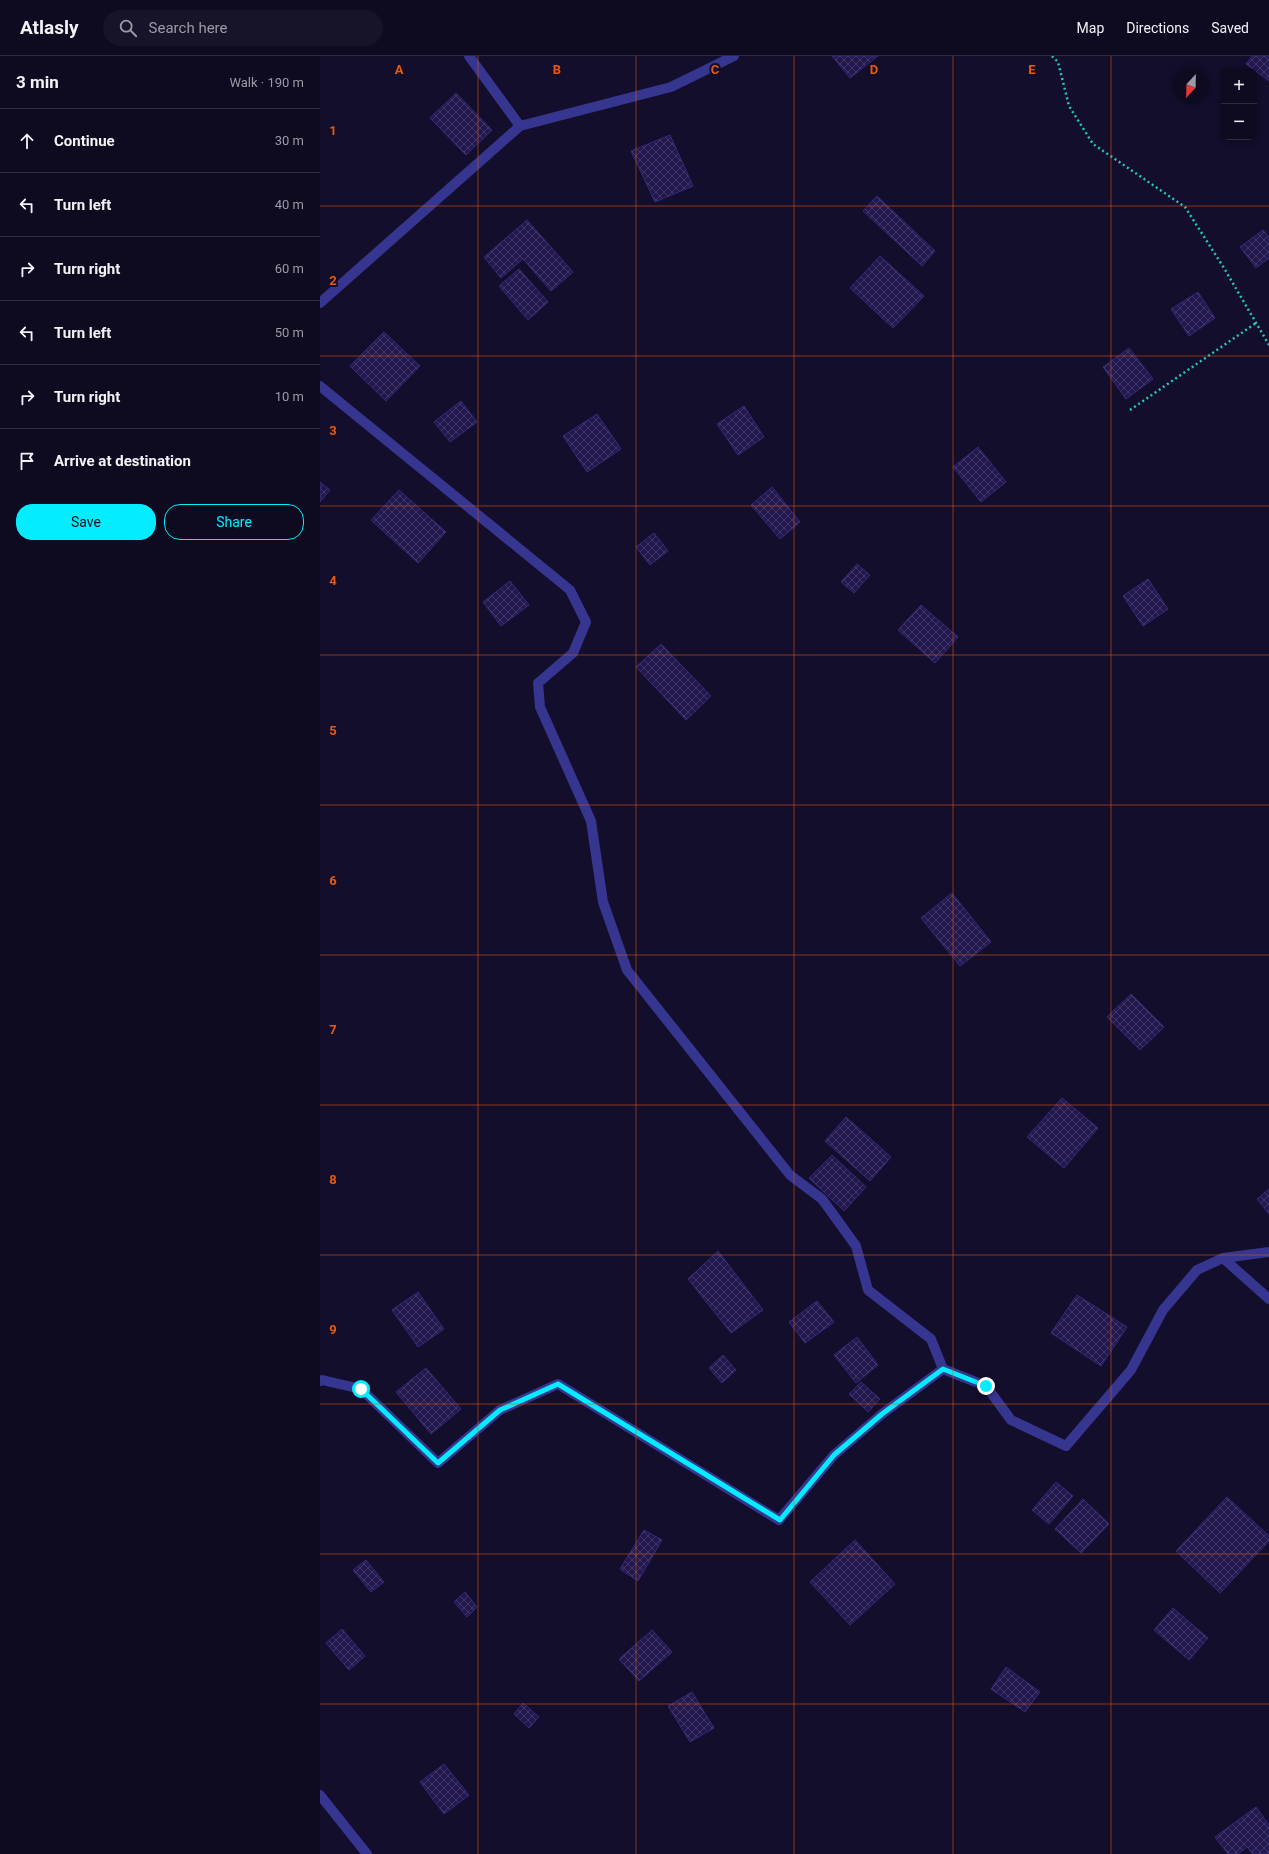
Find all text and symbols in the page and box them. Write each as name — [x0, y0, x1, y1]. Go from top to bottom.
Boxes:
search box — [103, 10, 383, 46]
text: Atlasly — [20, 16, 79, 39]
icon: search — [117, 17, 139, 39]
text: Search here — [149, 19, 228, 37]
text: Map — [1077, 20, 1104, 36]
text: Directions — [1126, 20, 1189, 36]
text: Saved — [1211, 20, 1249, 36]
text: A — [395, 62, 404, 77]
text: B — [553, 62, 561, 77]
text: C — [711, 62, 720, 77]
text: D — [870, 62, 878, 77]
text: E — [1028, 62, 1036, 77]
north arrow — [1173, 68, 1209, 104]
map controls — [1221, 68, 1257, 140]
button: + — [1221, 68, 1257, 104]
text: 3 min — [16, 72, 59, 92]
text: Walk · 190 m — [229, 75, 304, 90]
button: − — [1221, 104, 1257, 140]
text: 1 — [329, 123, 337, 138]
icon: ahead — [16, 130, 38, 152]
text: Continue — [54, 132, 115, 150]
text: 30 m — [275, 133, 304, 148]
icon: left — [16, 194, 38, 216]
text: Turn left — [54, 196, 111, 214]
text: 40 m — [275, 197, 304, 212]
icon: right — [16, 258, 38, 280]
text: Turn right — [54, 260, 120, 278]
text: 60 m — [275, 261, 304, 276]
text: 2 — [329, 273, 337, 288]
icon: left — [16, 322, 38, 344]
text: Turn left — [54, 324, 111, 342]
text: 50 m — [275, 325, 304, 340]
icon: right — [16, 386, 38, 408]
text: Turn right — [54, 388, 120, 406]
text: 10 m — [275, 389, 304, 404]
text: 3 — [329, 423, 337, 438]
icon: arrive — [16, 450, 38, 472]
text: Arrive at destination — [54, 452, 191, 470]
button: Save — [16, 504, 156, 540]
button: Share — [164, 504, 304, 540]
text: 4 — [329, 573, 337, 588]
text: 5 — [329, 723, 337, 738]
text: 6 — [329, 873, 337, 888]
text: 7 — [329, 1022, 337, 1037]
text: 8 — [329, 1172, 337, 1187]
text: 9 — [329, 1322, 337, 1337]
route end — [977, 1377, 995, 1395]
route start — [352, 1380, 370, 1398]

